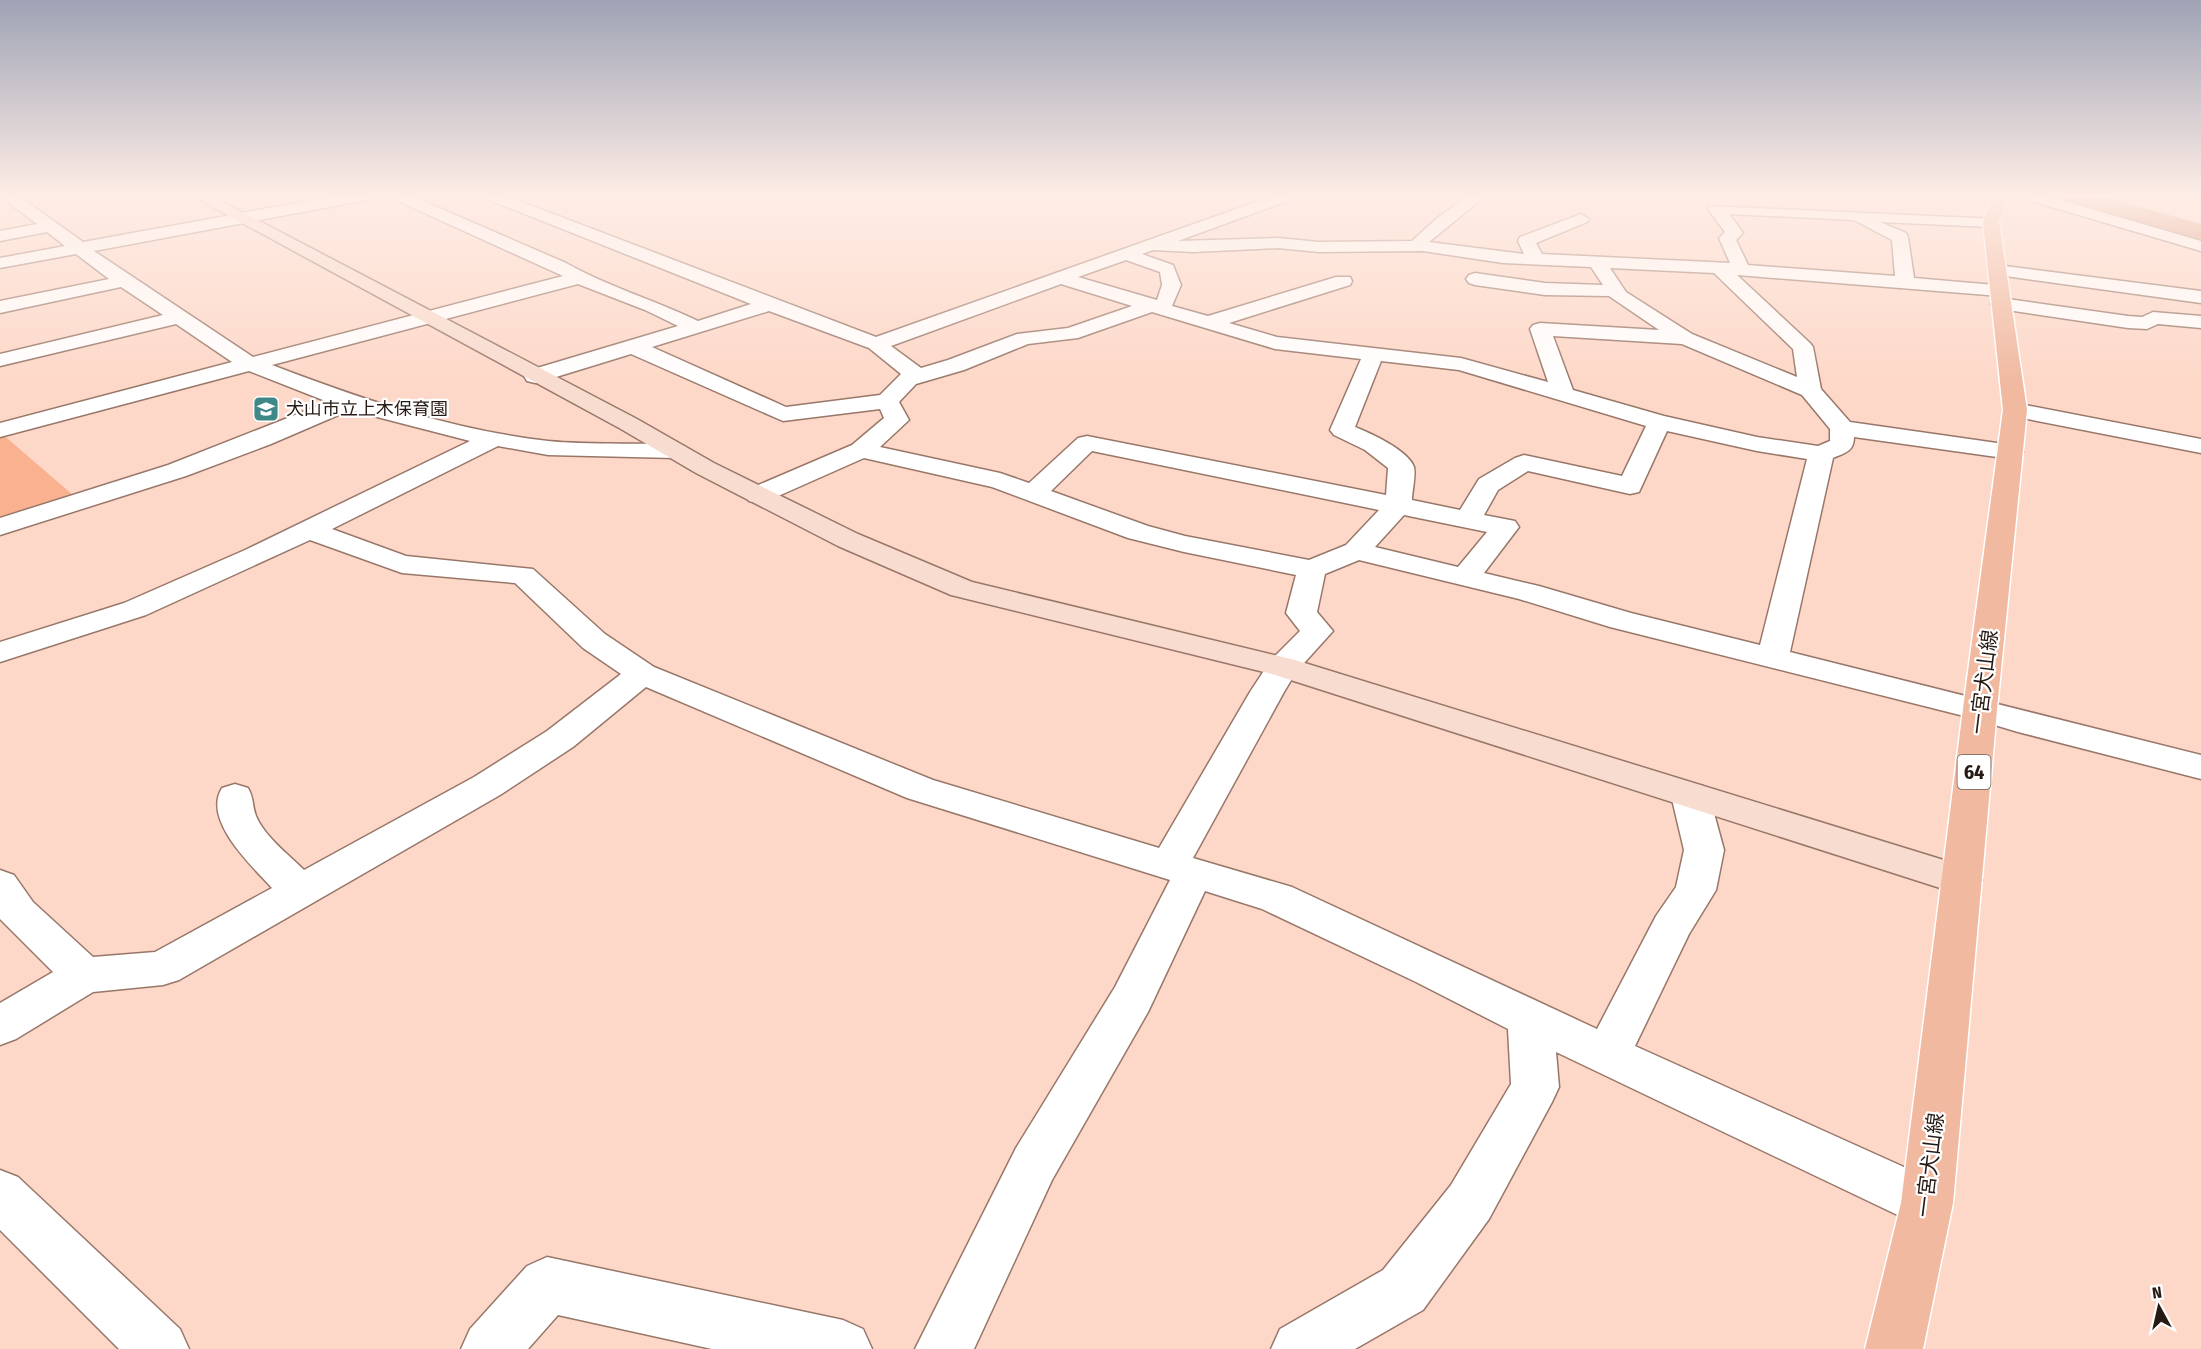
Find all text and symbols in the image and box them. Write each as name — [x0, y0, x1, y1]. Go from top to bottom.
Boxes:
school or university icon: 犬山市立上木保育園 — [251, 394, 281, 424]
place label: 犬山市立上木保育園 — [286, 398, 448, 420]
street label: 一宮犬山線 — [1965, 628, 2003, 736]
road number: 64 — [1958, 755, 1990, 789]
street label: 一宮犬山線 — [1911, 1111, 1949, 1219]
north arrow — [2129, 1277, 2189, 1337]
text: N — [2151, 1283, 2163, 1303]

